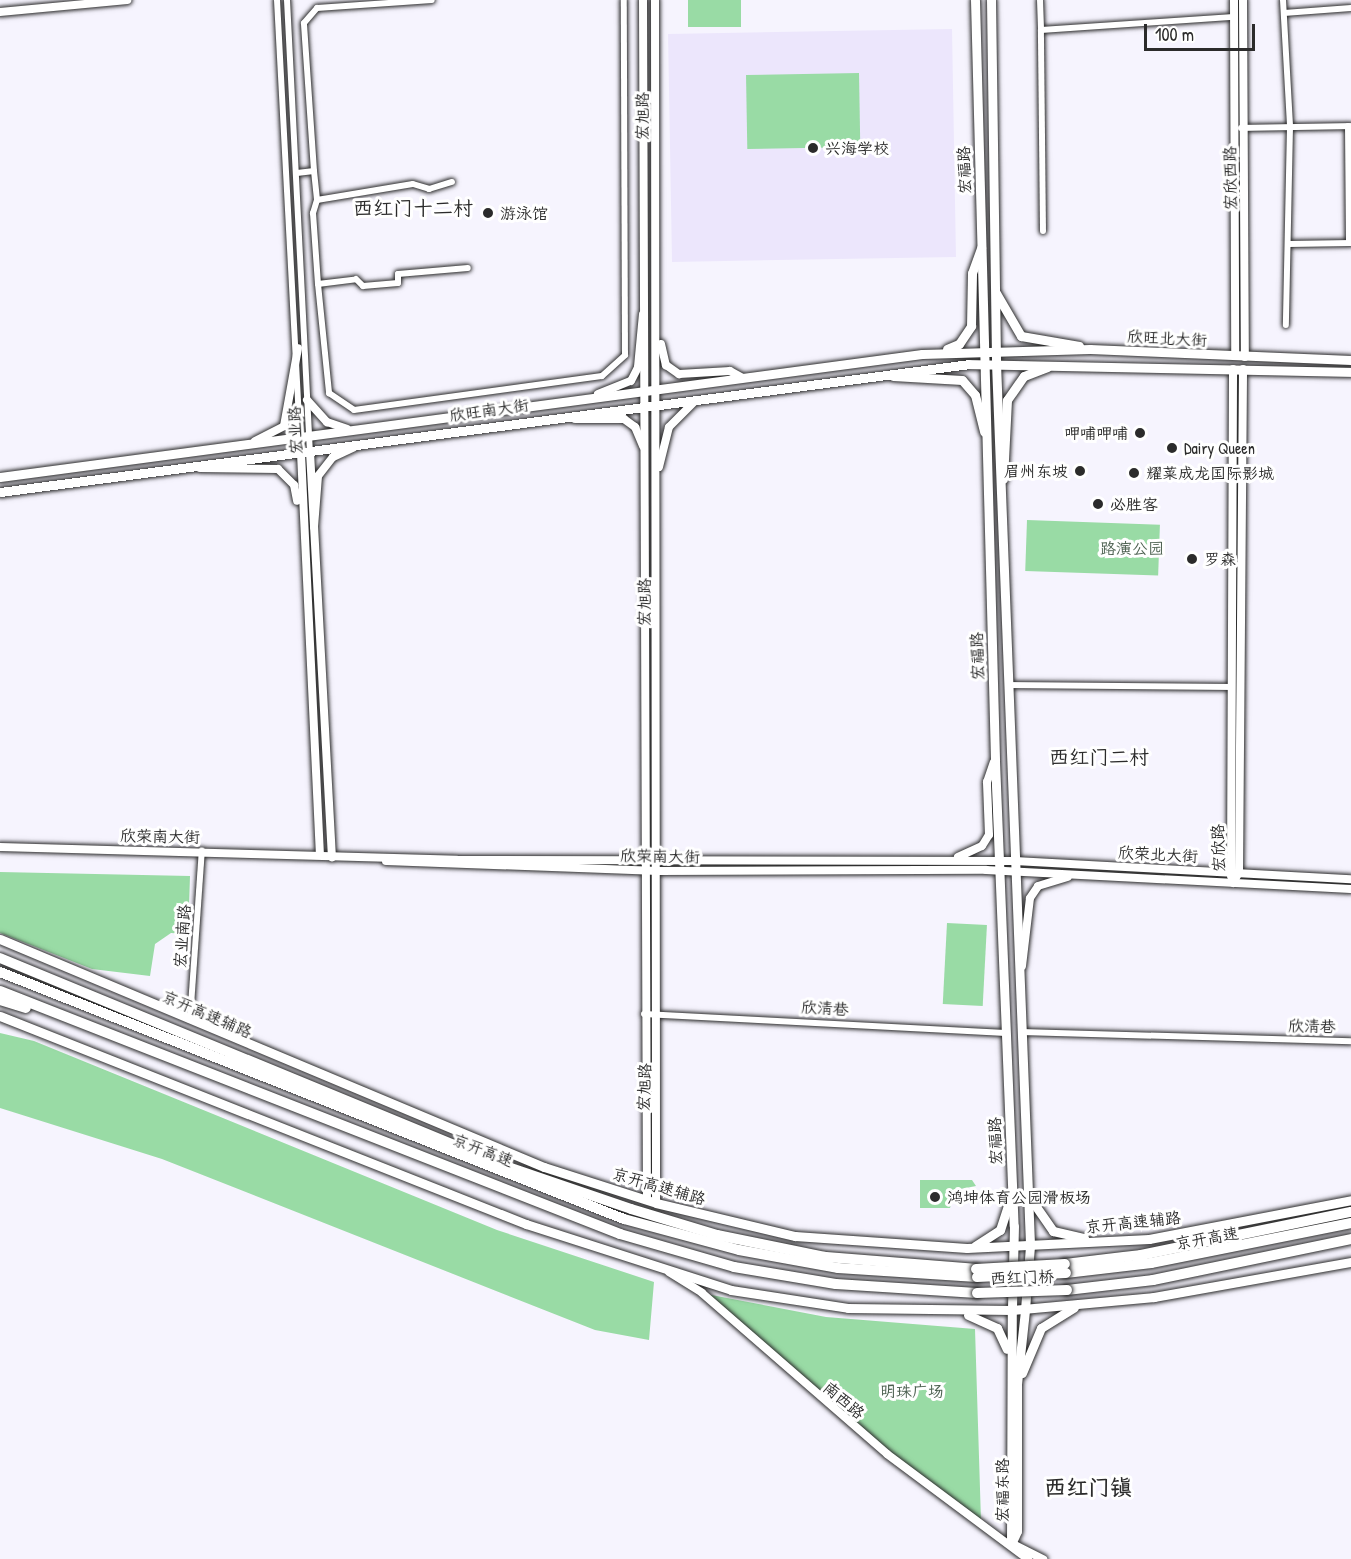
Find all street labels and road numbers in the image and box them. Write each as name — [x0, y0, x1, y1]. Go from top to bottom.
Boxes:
street label: 宏旭路 — [632, 92, 652, 140]
street label: 宏福路 — [954, 146, 974, 194]
street label: 宏欣西路 — [1220, 146, 1240, 210]
street label: 欣旺北大街 — [1127, 326, 1207, 350]
street label: 欣旺南大街 — [448, 395, 530, 425]
street label: 宏业路 — [284, 406, 306, 454]
street label: 宏旭路 — [634, 578, 654, 626]
street label: 宏福路 — [967, 632, 987, 680]
street label: 宏欣路 — [1208, 824, 1228, 872]
street label: 欣荣南大街 — [120, 826, 200, 846]
street label: 欣荣北大街 — [1118, 842, 1198, 866]
street label: 欣荣南大街 — [620, 846, 700, 866]
street label: 宏业南路 — [170, 903, 194, 969]
street label: 京开高速辅路 — [159, 986, 255, 1042]
street label: 欣清巷 — [801, 997, 849, 1019]
street label: 欣清巷 — [1288, 1016, 1336, 1036]
street label: 宏旭路 — [634, 1063, 654, 1111]
street label: 宏福路 — [985, 1117, 1005, 1165]
street label: 京开高速 — [450, 1130, 516, 1170]
street label: 京开高速辅路 — [610, 1164, 708, 1208]
street label: 京开高速辅路 — [1084, 1207, 1182, 1237]
street label: 京开高速 — [1174, 1223, 1240, 1253]
street label: 西红门桥 — [990, 1266, 1054, 1288]
street label: 南西路 — [819, 1377, 869, 1423]
street label: 宏福东路 — [992, 1458, 1012, 1522]

